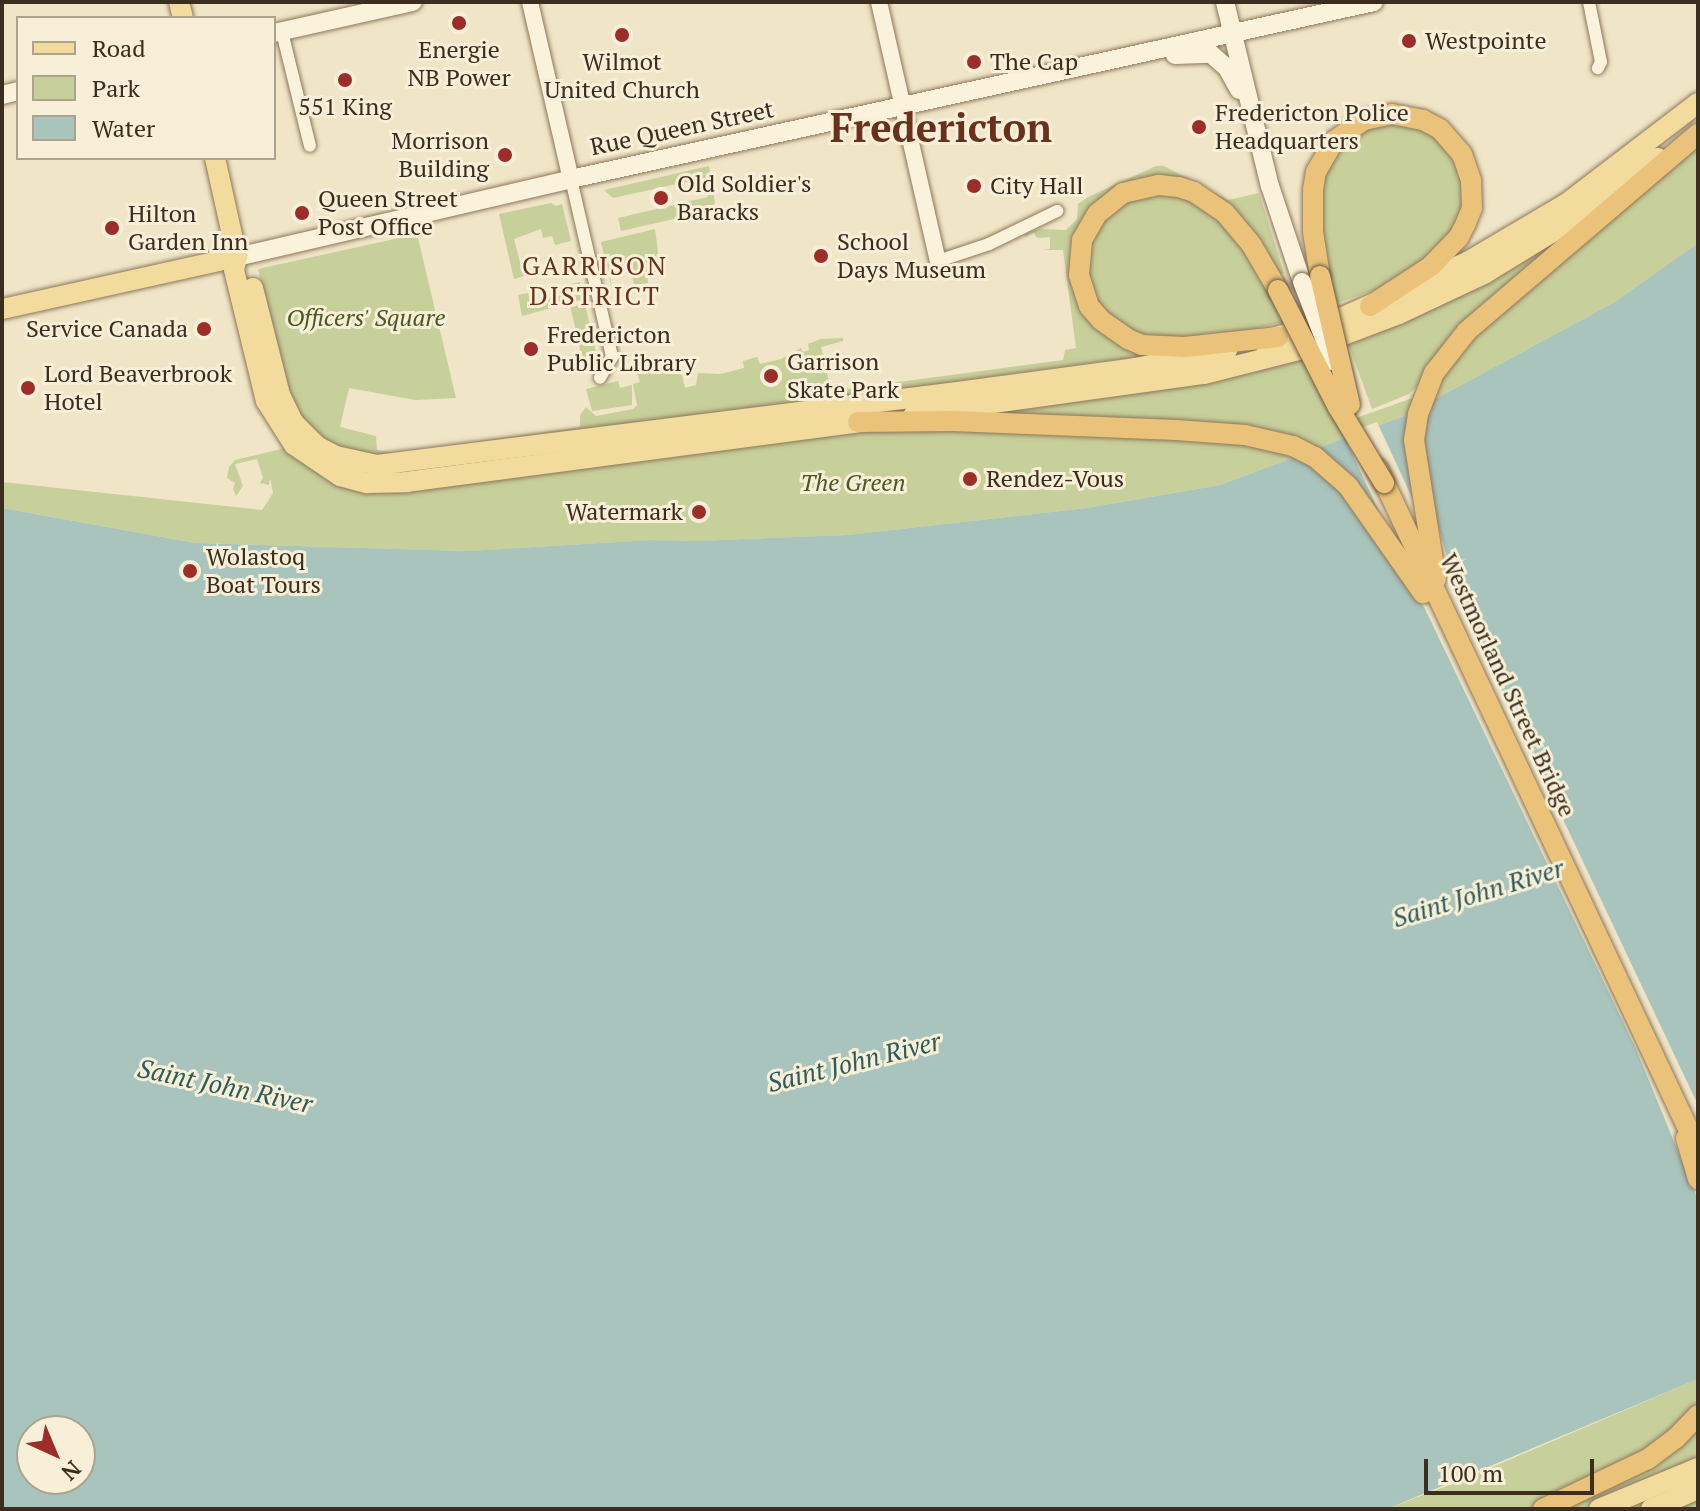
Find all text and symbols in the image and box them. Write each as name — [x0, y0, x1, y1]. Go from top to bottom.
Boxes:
marker: Energie NB Power — [450, 14, 468, 32]
legend — [16, 16, 276, 160]
marker: Wilmot United Church — [613, 26, 631, 44]
place label: Westpointe — [1425, 27, 1547, 55]
text: Road — [92, 32, 146, 64]
marker: Westpointe — [1400, 32, 1418, 50]
place label: Energie NB Power — [407, 36, 511, 92]
place label: Wilmot United Church — [544, 48, 700, 104]
place label: The Cap — [990, 48, 1078, 76]
marker: The Cap — [965, 53, 983, 71]
marker: 551 King — [336, 71, 354, 89]
text: Park — [92, 72, 140, 104]
place label: 551 King — [298, 93, 392, 121]
street label: Rue Queen Street — [588, 94, 776, 162]
place label: Fredericton Police Headquarters — [1215, 99, 1409, 155]
district label: Fredericton — [830, 103, 1052, 151]
text: Water — [92, 112, 155, 144]
marker: Fredericton Police Headquarters — [1190, 118, 1208, 136]
place label: Morrison Building — [391, 127, 489, 183]
marker: Morrison Building — [496, 146, 514, 164]
place label: Old Soldier's Baracks — [677, 170, 811, 226]
place label: City Hall — [990, 172, 1084, 200]
marker: City Hall — [965, 177, 983, 195]
place label: Queen Street Post Office — [318, 185, 458, 241]
marker: Old Soldier's Baracks — [652, 189, 670, 207]
place label: Hilton Garden Inn — [128, 200, 248, 256]
marker: Queen Street Post Office — [293, 204, 311, 222]
marker: Hilton Garden Inn — [103, 219, 121, 237]
place label: School Days Museum — [837, 228, 986, 284]
marker: School Days Museum — [812, 247, 830, 265]
district label: GARRISON DISTRICT — [522, 250, 668, 312]
park label: Officers' Square — [286, 304, 446, 332]
place label: Service Canada — [26, 315, 188, 343]
marker: Service Canada — [195, 320, 213, 338]
place label: Fredericton Public Library — [547, 321, 696, 377]
marker: Fredericton Public Library — [522, 340, 540, 358]
place label: Garrison Skate Park — [787, 348, 899, 404]
place label: Lord Beaverbrook Hotel — [44, 360, 232, 416]
marker: Garrison Skate Park — [762, 367, 780, 385]
marker: Lord Beaverbrook Hotel — [19, 379, 37, 397]
place label: Rendez-Vous — [986, 465, 1124, 493]
park label: The Green — [800, 469, 906, 497]
marker: Rendez-Vous — [961, 470, 979, 488]
place label: Watermark — [565, 498, 683, 526]
marker: Watermark — [690, 503, 708, 521]
place label: Wolastoq Boat Tours — [206, 543, 321, 599]
street label: Westmorland Street Bridge — [1434, 549, 1582, 821]
marker: Wolastoq Boat Tours — [181, 562, 199, 580]
water label: Saint John River — [1389, 852, 1567, 934]
water label: Saint John River — [764, 1025, 944, 1099]
water label: Saint John River — [135, 1052, 315, 1120]
north arrow — [16, 1415, 96, 1495]
scale bar — [1428, 1443, 1598, 1493]
text: N — [56, 1455, 88, 1487]
text: 100 m — [1438, 1457, 1503, 1489]

